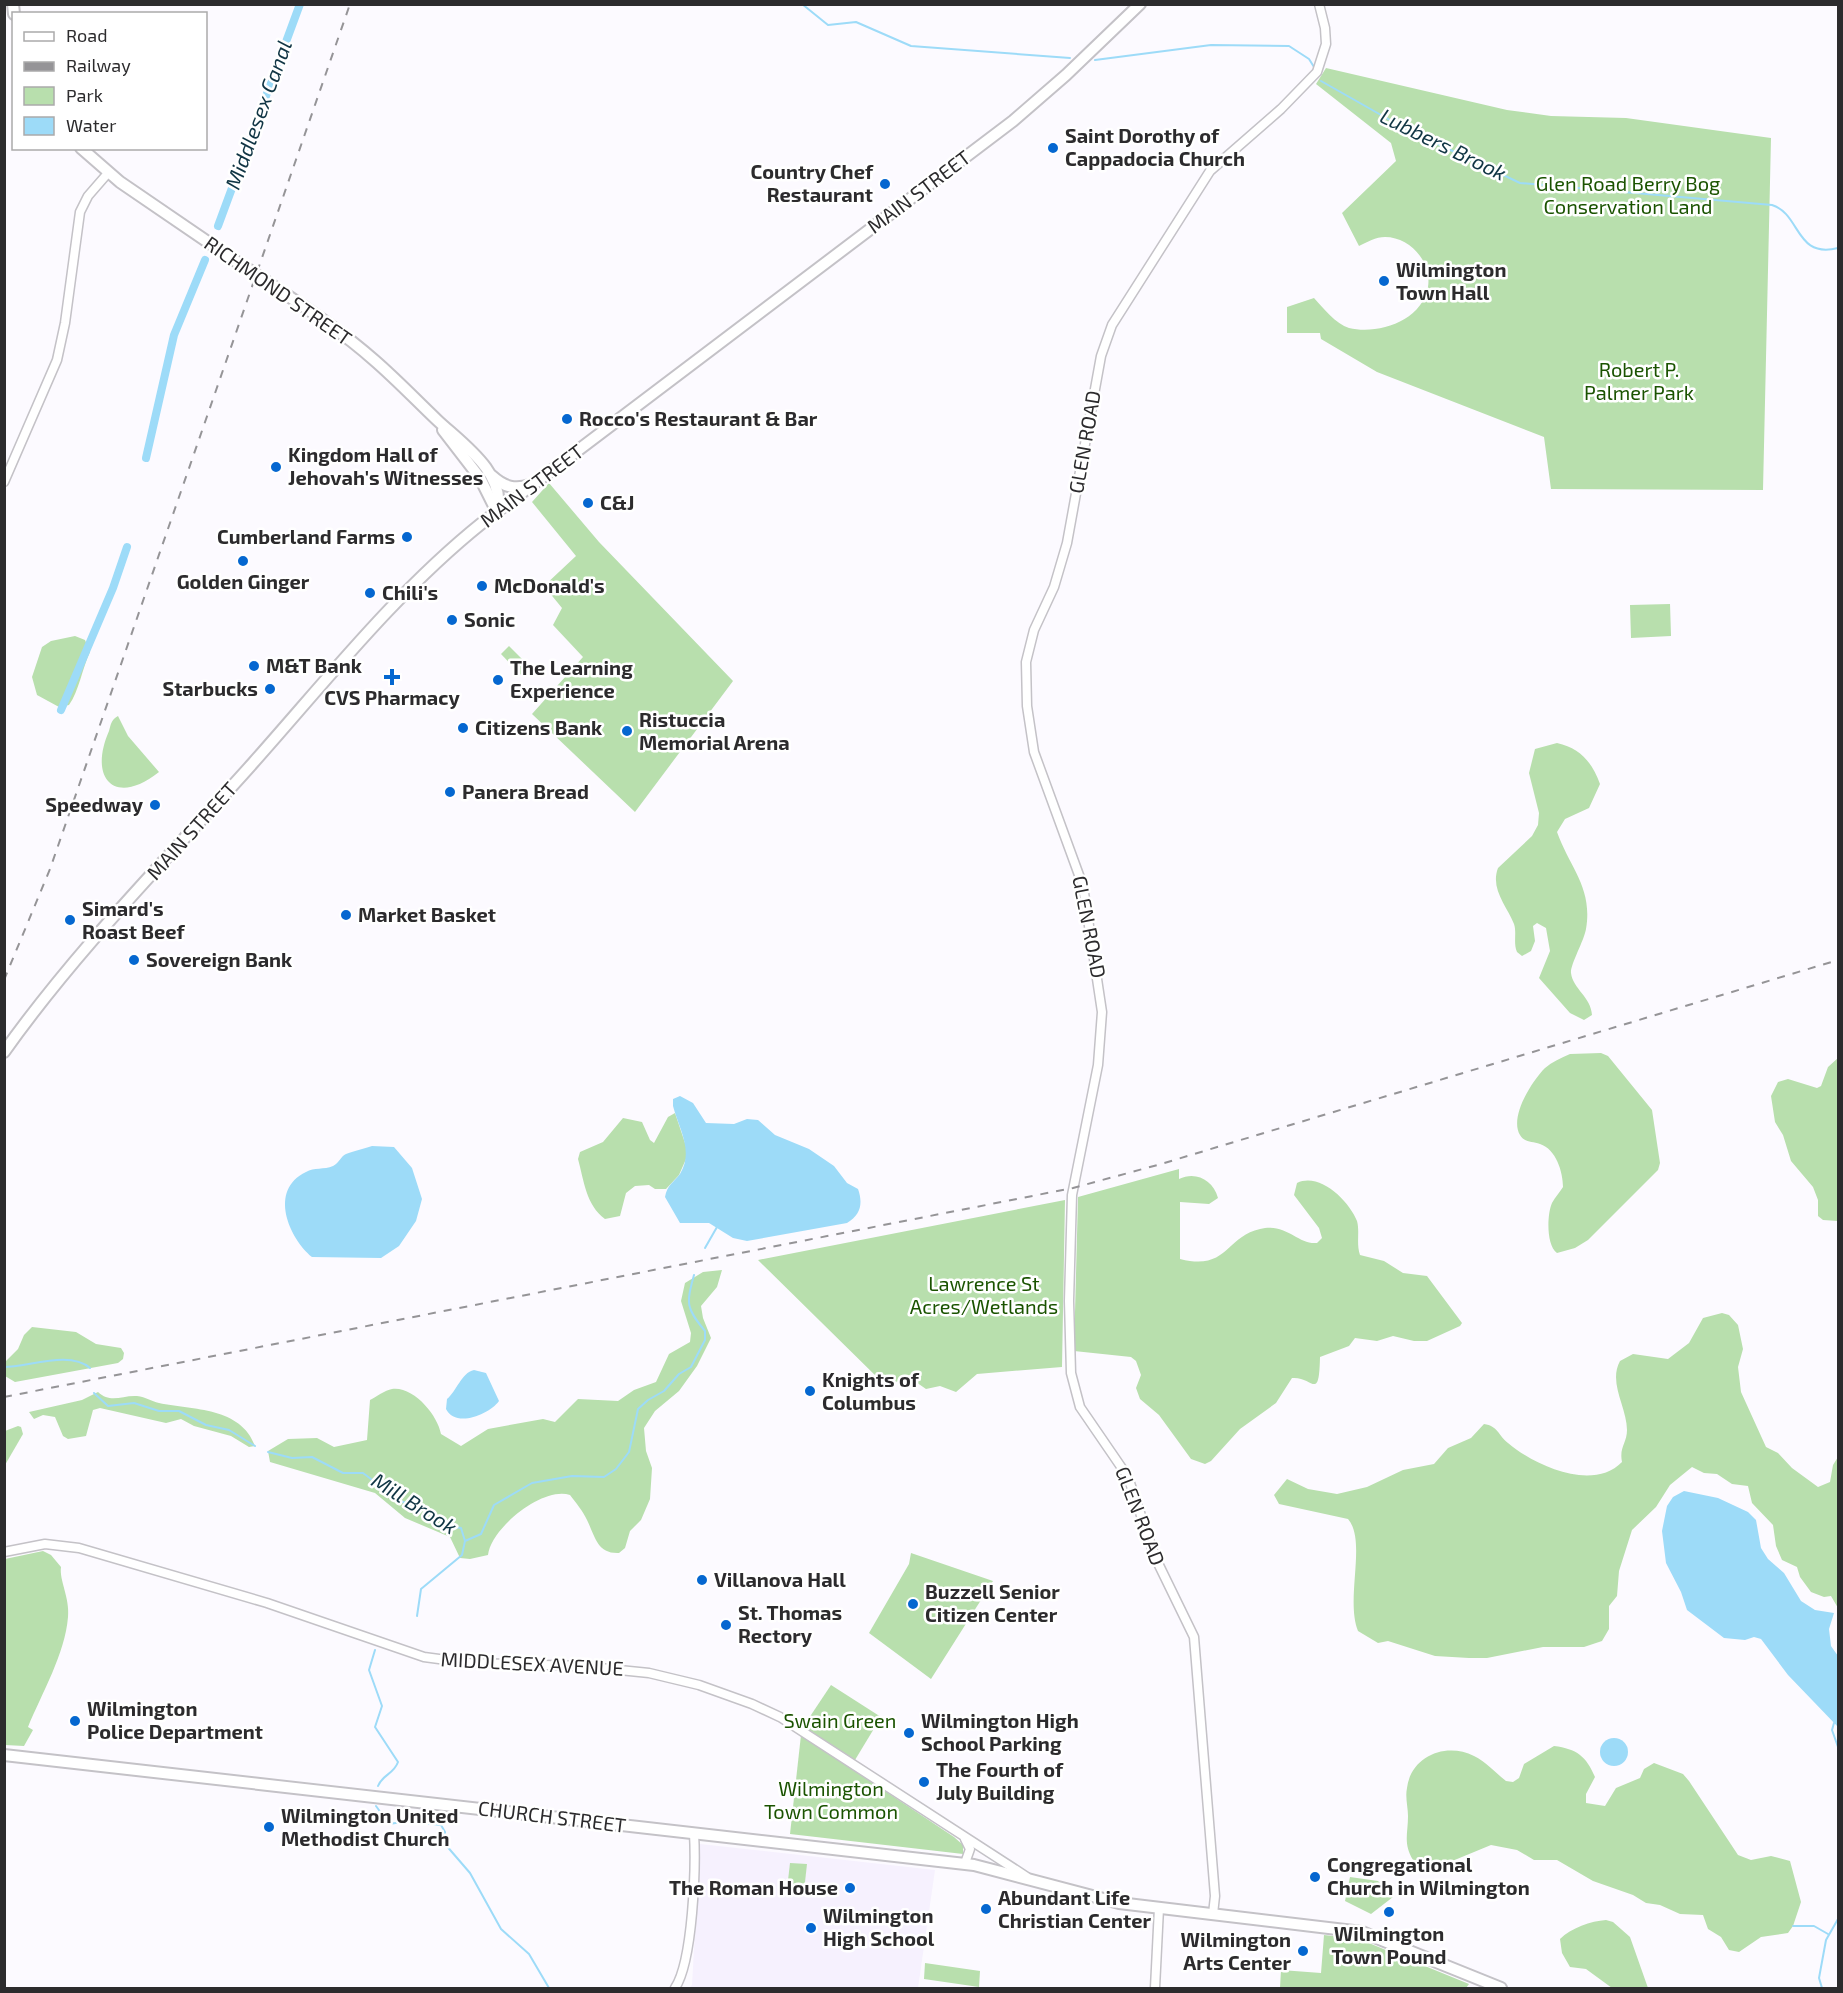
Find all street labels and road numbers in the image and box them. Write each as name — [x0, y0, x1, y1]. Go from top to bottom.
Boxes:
street label: MAIN STREET — [862, 144, 975, 238]
street label: RICHMOND STREET — [200, 230, 357, 350]
street label: GLEN ROAD — [1063, 389, 1105, 495]
street label: MAIN STREET — [475, 438, 588, 532]
street label: MAIN STREET — [141, 776, 242, 884]
street label: GLEN ROAD — [1068, 873, 1112, 980]
street label: GLEN ROAD — [1111, 1463, 1171, 1568]
street label: MIDDLESEX AVENUE — [440, 1646, 624, 1680]
street label: CHURCH STREET — [477, 1795, 628, 1837]

